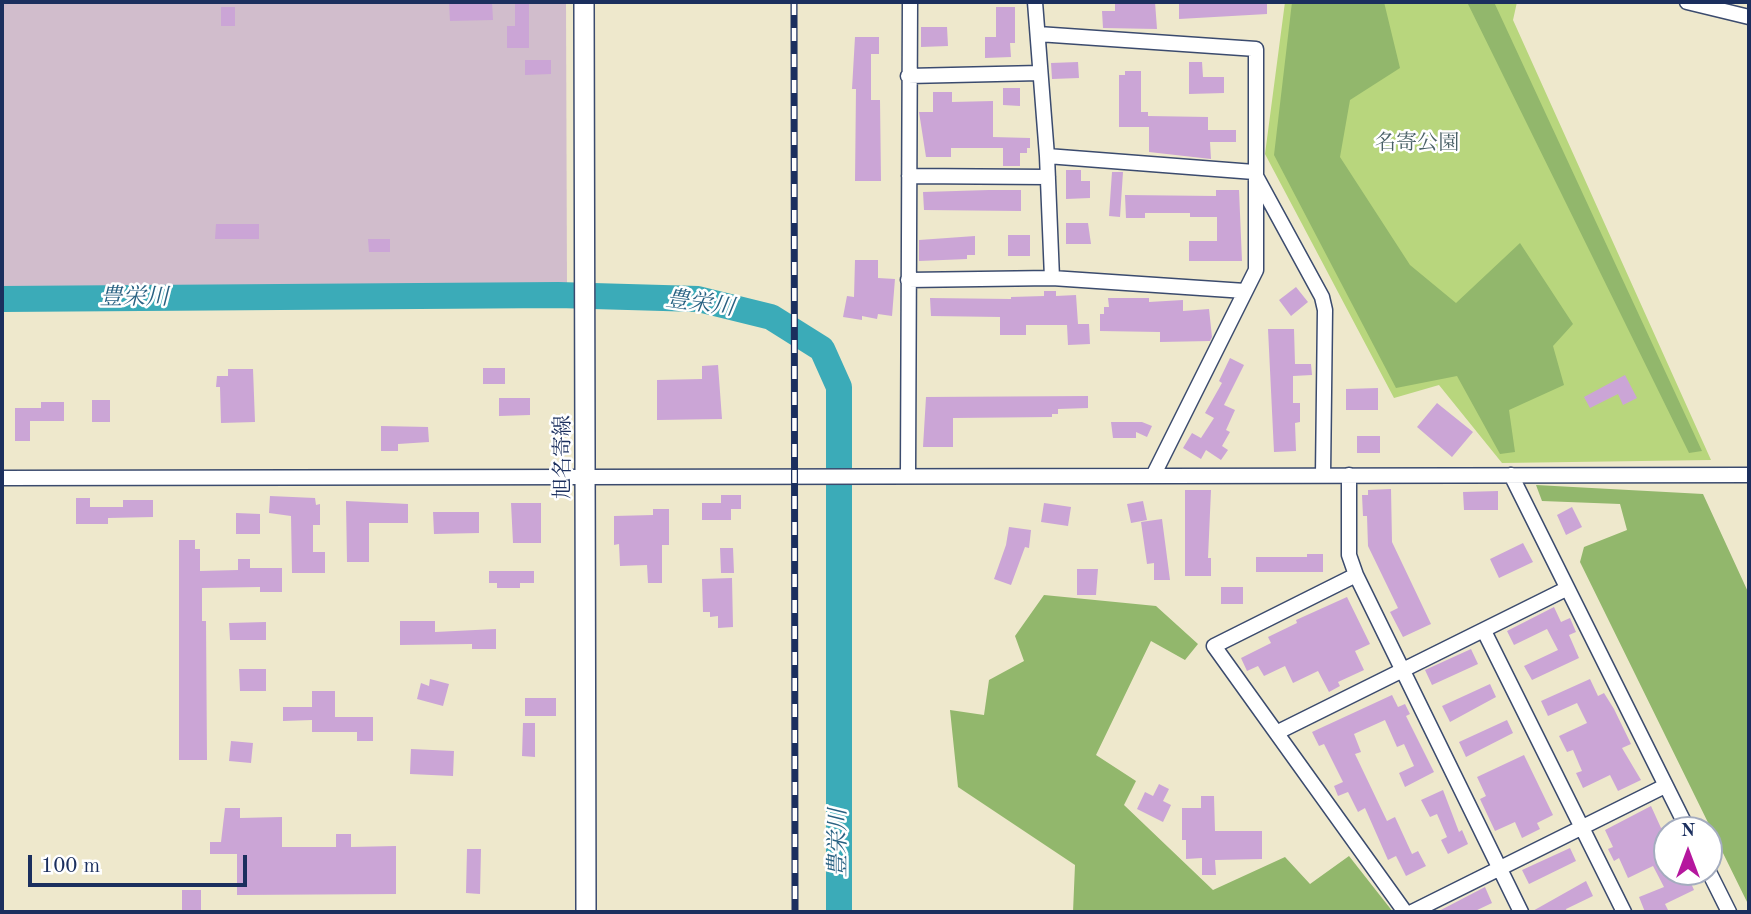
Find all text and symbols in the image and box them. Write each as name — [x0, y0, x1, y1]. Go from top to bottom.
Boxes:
park label: 名寄公園 — [1375, 130, 1459, 156]
water label: 豊栄川 — [100, 284, 168, 312]
water label: 豊栄川 — [664, 286, 736, 322]
street label: 旭名寄線 — [550, 415, 576, 499]
water label: 豊栄川 — [825, 809, 853, 877]
north arrow — [1653, 816, 1723, 886]
text: N — [1681, 822, 1695, 841]
scale bar — [32, 841, 250, 885]
text: 100 m — [41, 856, 100, 877]

